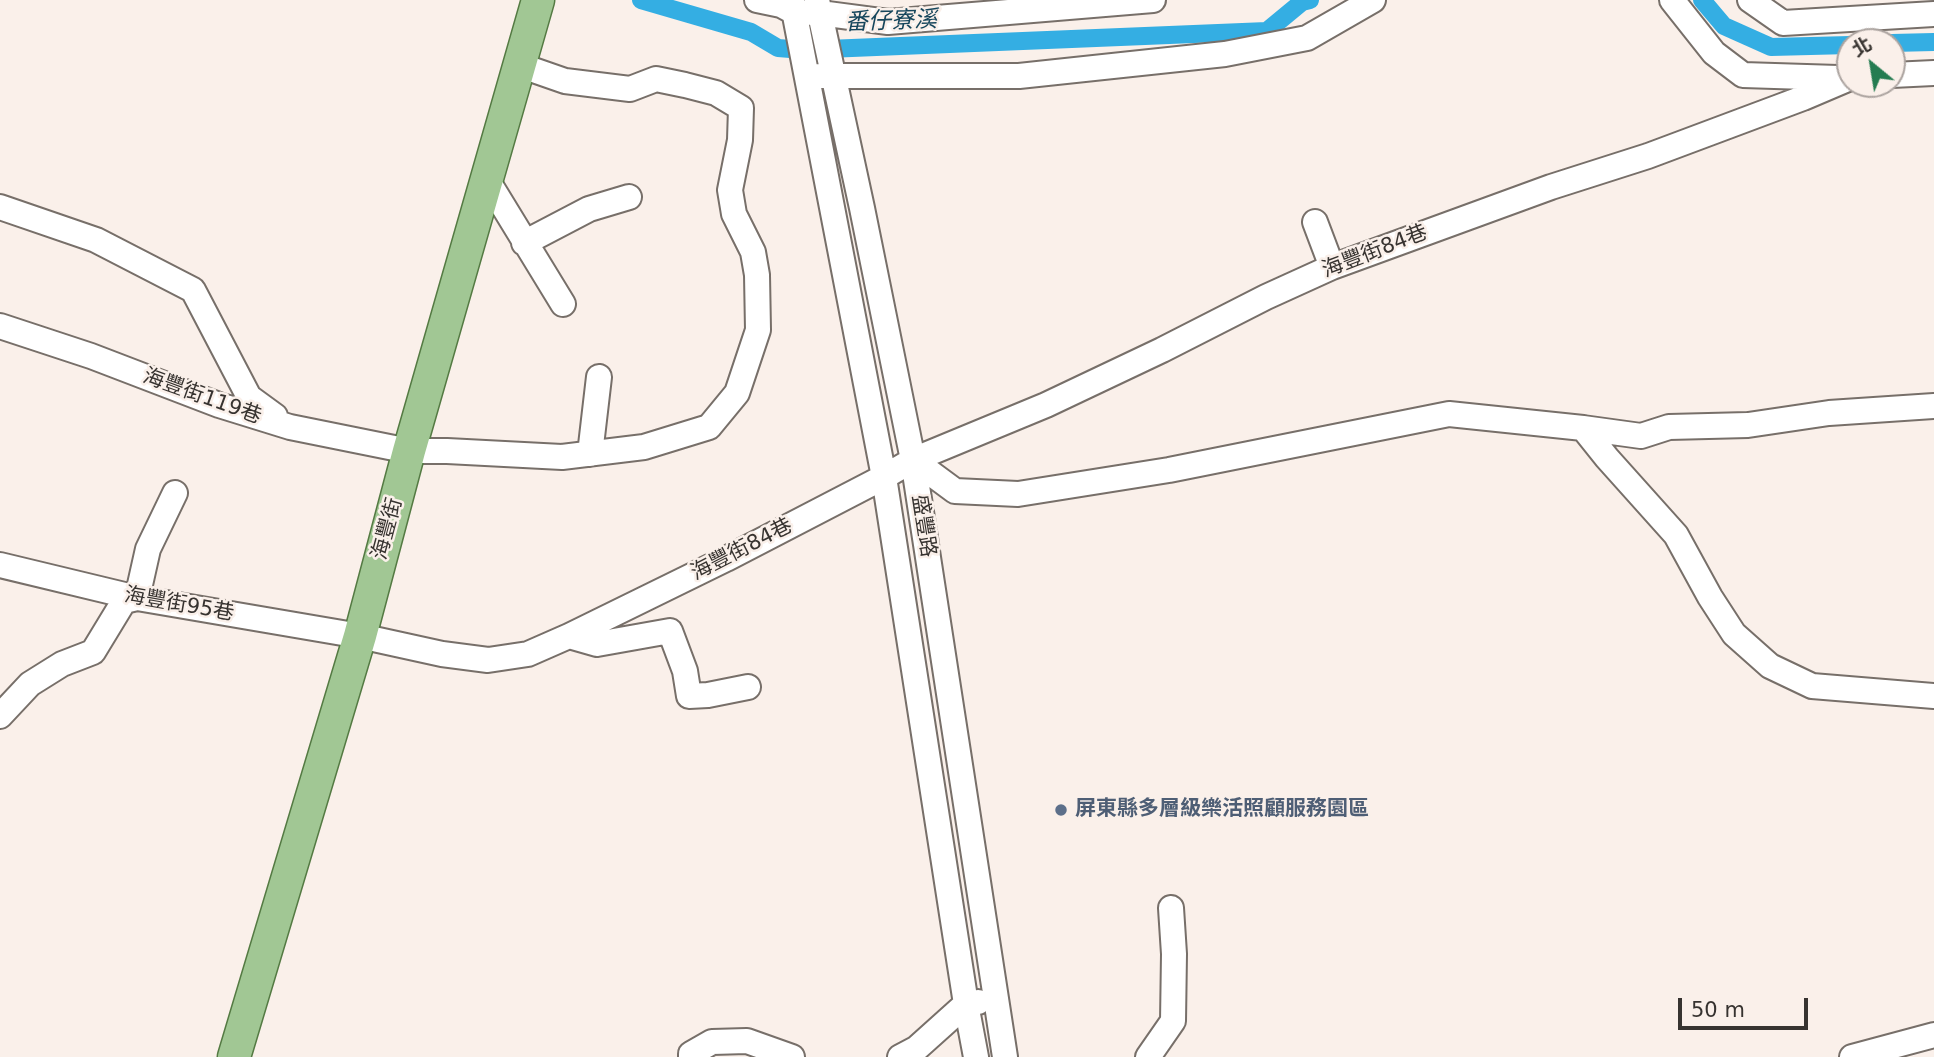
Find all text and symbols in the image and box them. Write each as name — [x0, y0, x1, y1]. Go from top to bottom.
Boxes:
water label: 番仔寮溪 — [845, 7, 937, 37]
north arrow — [1836, 28, 1906, 98]
text: 北 — [1848, 32, 1875, 61]
street label: 海豐街84巷 — [1319, 220, 1431, 284]
street label: 海豐街119巷 — [139, 364, 265, 430]
street label: 盛豐路 — [906, 493, 940, 559]
street label: 海豐街 — [368, 495, 408, 563]
street label: 海豐街84巷 — [687, 514, 797, 586]
street label: 海豐街95巷 — [122, 583, 236, 627]
place label: 屏東縣多層級樂活照顧服務園區 — [1075, 797, 1369, 823]
marker: 屏東縣多層級樂活照顧服務園區 — [1053, 802, 1069, 818]
scale bar — [1682, 984, 1812, 1028]
text: 50 m — [1691, 998, 1745, 1022]

